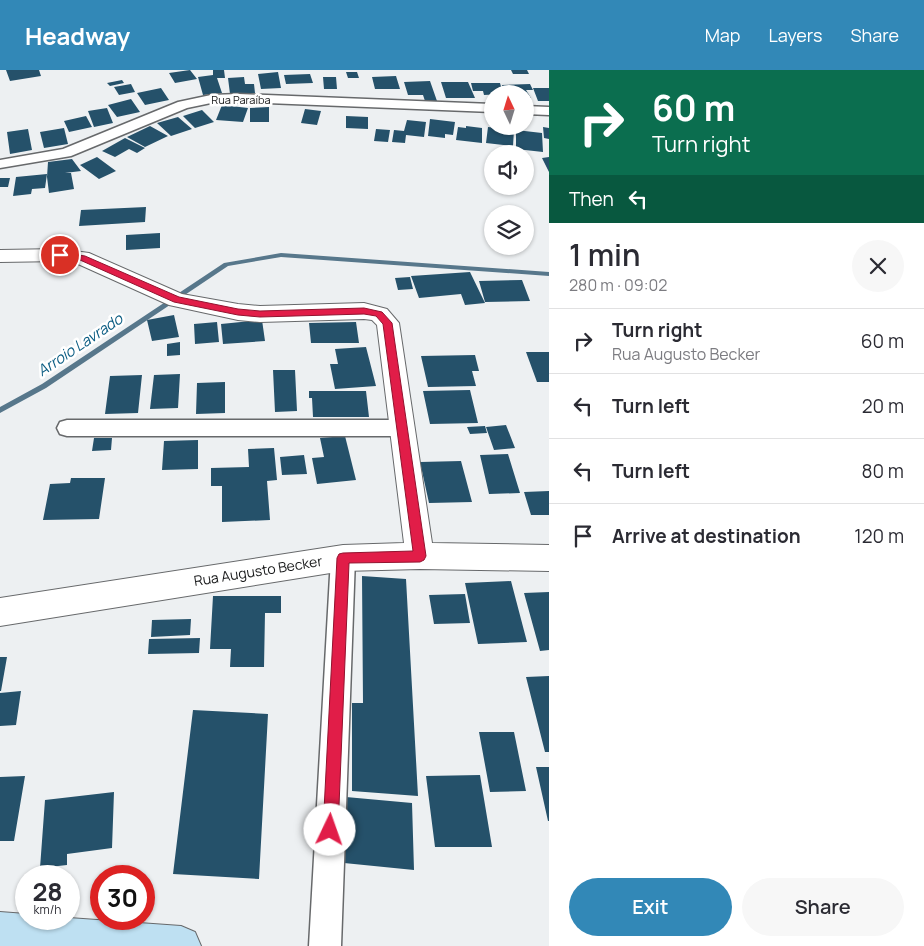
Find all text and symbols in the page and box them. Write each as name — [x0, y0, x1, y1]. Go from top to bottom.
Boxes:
text: Headway — [25, 19, 130, 52]
text: Map — [705, 23, 740, 47]
text: Layers — [768, 23, 822, 47]
text: Share — [850, 23, 899, 47]
text: 60 m — [652, 84, 735, 132]
north arrow — [484, 85, 534, 135]
map controls — [484, 85, 534, 255]
icon: right — [569, 90, 634, 155]
street label: Rua Paraíba — [211, 92, 271, 107]
text: Turn right — [652, 129, 750, 159]
button: sound — [484, 145, 534, 195]
icon: left — [624, 185, 652, 213]
text: Then — [569, 186, 614, 212]
button: layers — [484, 205, 534, 255]
pin — [39, 234, 81, 276]
text: 1 min — [569, 234, 641, 275]
button: close — [852, 240, 904, 292]
icon: arrive — [46, 241, 74, 269]
text: 280 m · 09:02 — [569, 274, 667, 296]
water label: Arroio Lavrado — [33, 308, 128, 381]
text: Turn right — [612, 317, 702, 343]
icon: right — [569, 327, 597, 355]
text: 60 m — [861, 328, 904, 354]
text: Rua Augusto Becker — [612, 343, 760, 365]
icon: left — [569, 392, 597, 420]
text: Turn left — [612, 393, 690, 419]
text: 20 m — [862, 393, 904, 419]
icon: left — [569, 457, 597, 485]
text: Turn left — [612, 458, 690, 484]
text: 80 m — [861, 458, 904, 484]
icon: arrive — [569, 522, 597, 550]
text: Arrive at destination — [612, 523, 801, 549]
text: 120 m — [854, 523, 904, 549]
street label: Rua Augusto Becker — [192, 551, 324, 590]
position arrow — [303, 803, 355, 855]
speed limit sign: 30 — [90, 865, 155, 930]
text: 28 — [32, 874, 63, 909]
button: Exit — [569, 878, 732, 936]
button: Share — [742, 878, 904, 936]
text: km/h — [34, 901, 61, 918]

